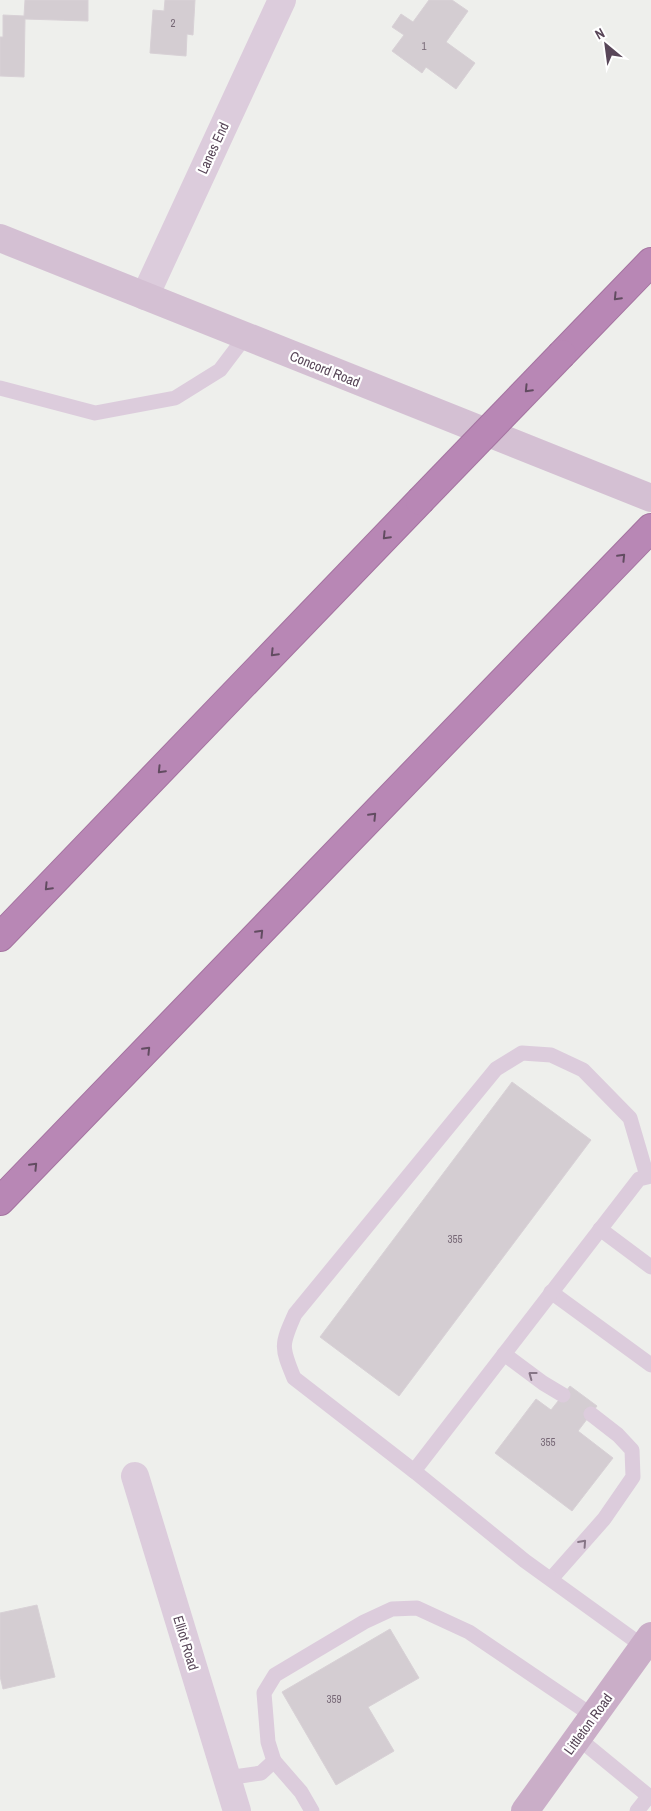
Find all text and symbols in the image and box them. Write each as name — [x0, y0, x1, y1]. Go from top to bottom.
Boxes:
house number: 2 — [170, 16, 176, 30]
north arrow — [581, 20, 631, 70]
text: N — [592, 24, 608, 44]
house number: 1 — [421, 39, 427, 53]
street label: Lanes End — [193, 119, 233, 177]
one-way arrow — [614, 291, 623, 300]
street label: Concord Road — [287, 347, 363, 391]
one-way arrow — [525, 383, 534, 392]
one-way arrow — [383, 530, 392, 539]
one-way arrow — [617, 554, 626, 563]
one-way arrow — [270, 647, 279, 656]
one-way arrow — [158, 764, 167, 773]
one-way arrow — [367, 813, 376, 822]
one-way arrow — [45, 881, 54, 890]
one-way arrow — [254, 930, 263, 939]
one-way arrow — [141, 1046, 150, 1055]
one-way arrow — [28, 1163, 37, 1172]
house number: 355 — [447, 1232, 463, 1246]
one-way arrow — [529, 1373, 538, 1381]
house number: 355 — [540, 1435, 556, 1449]
one-way arrow — [577, 1540, 586, 1549]
street label: Elliot Road — [169, 1614, 203, 1672]
street label: Littleton Road — [560, 1690, 616, 1758]
house number: 359 — [326, 1692, 342, 1706]

